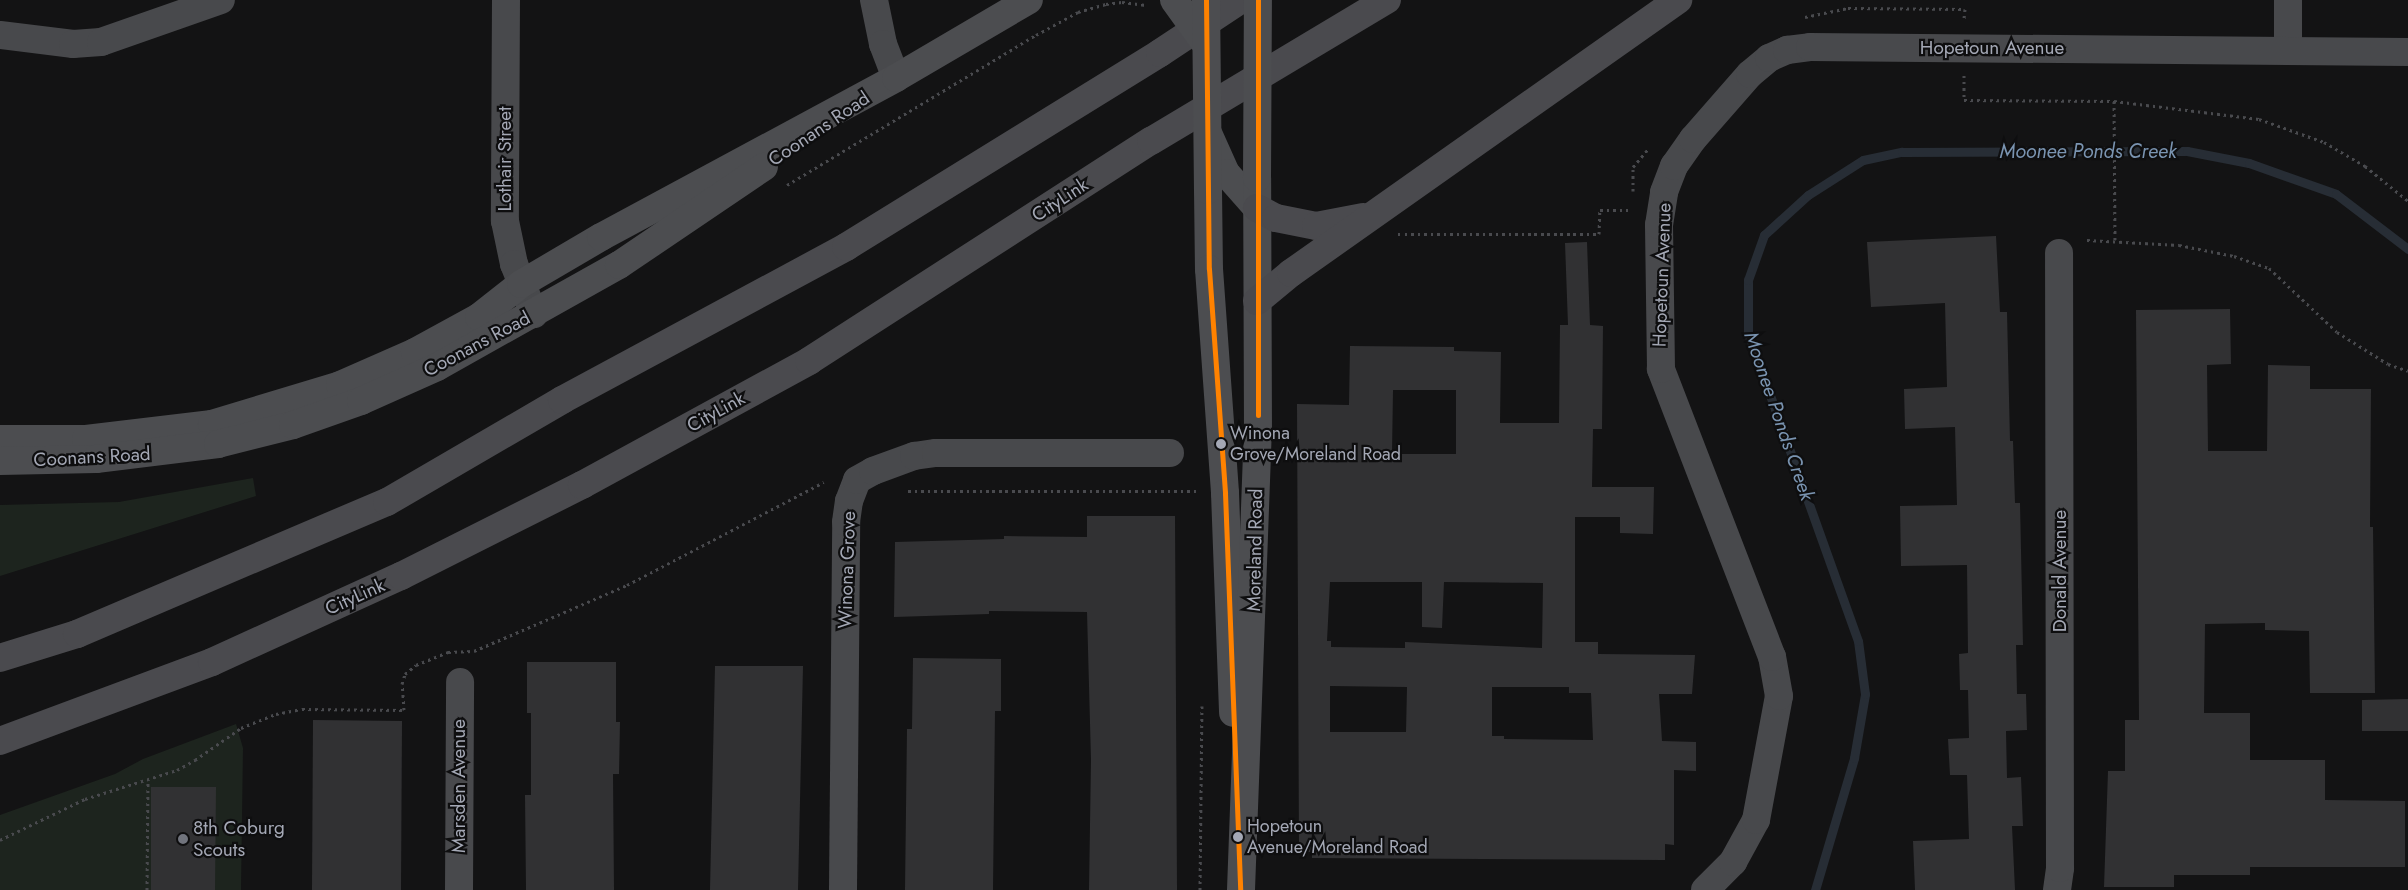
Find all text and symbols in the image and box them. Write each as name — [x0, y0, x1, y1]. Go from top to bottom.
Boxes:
street label: Hopetoun Avenue — [1920, 37, 2064, 59]
street label: Coonans Road — [764, 87, 874, 171]
street label: Lothair Street — [494, 106, 516, 212]
water label: Moonee Ponds Creek — [1999, 139, 2177, 163]
street label: CityLink — [1027, 173, 1093, 227]
street label: Hopetoun Avenue — [1648, 202, 1676, 348]
street label: Coonans Road — [420, 306, 534, 382]
water label: Moonee Ponds Creek — [1739, 328, 1819, 504]
street label: CityLink — [683, 387, 749, 437]
place label: Winona Grove/Moreland Road — [1230, 423, 1401, 466]
marker: Winona Grove/Moreland Road — [1216, 439, 1226, 449]
street label: Coonans Road — [33, 443, 151, 471]
street label: Moreland Road — [1243, 488, 1267, 612]
street label: Donald Avenue — [2049, 510, 2071, 632]
street label: Winona Grove — [834, 511, 860, 629]
street label: CityLink — [322, 574, 388, 620]
street label: Marsden Avenue — [448, 719, 470, 853]
place label: Hopetoun Avenue/Moreland Road — [1247, 816, 1428, 859]
place label: 8th Coburg Scouts — [193, 817, 285, 861]
marker: Hopetoun Avenue/Moreland Road — [1233, 832, 1243, 842]
marker: 8th Coburg Scouts — [177, 833, 189, 845]

